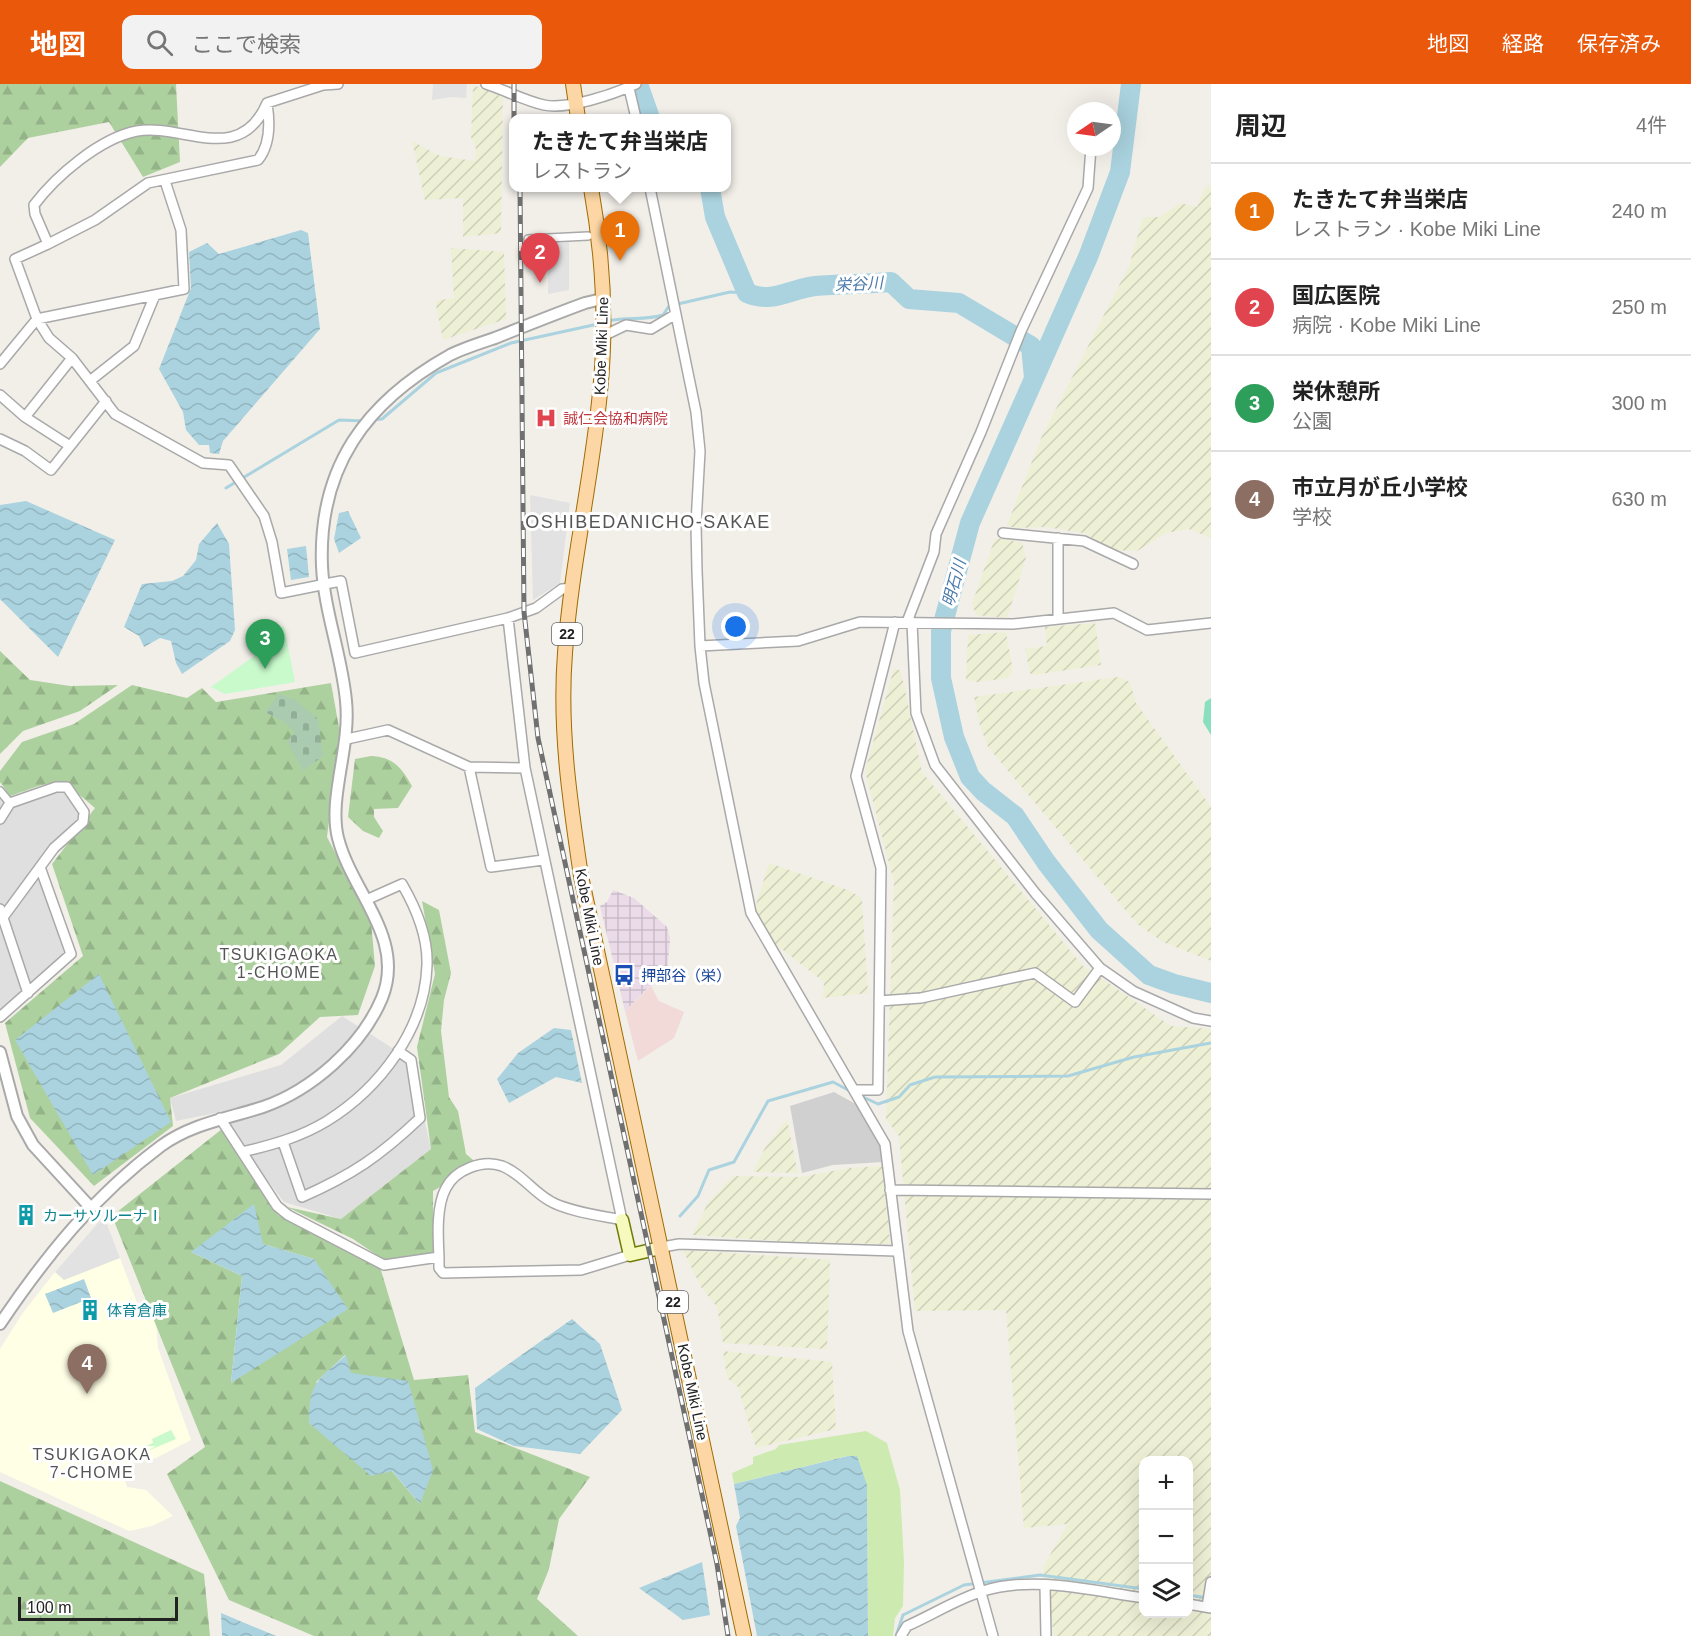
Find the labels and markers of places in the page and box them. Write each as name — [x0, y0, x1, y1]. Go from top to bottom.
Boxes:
pin: 1 — [600, 212, 640, 261]
pin: 2 — [520, 234, 560, 283]
hospital icon: 誠仁会協和病院 — [534, 406, 558, 430]
place label: 誠仁会協和病院 — [563, 410, 668, 427]
pin: 3 — [246, 620, 284, 669]
bus stop icon: 押部谷（栄） — [612, 963, 636, 987]
place label: 押部谷（栄） — [641, 967, 731, 984]
building icon: カーサソルーナⅠ — [14, 1203, 38, 1227]
place label: カーサソルーナⅠ — [43, 1207, 163, 1224]
building icon: 体育倉庫 — [78, 1298, 102, 1322]
place label: 体育倉庫 — [107, 1302, 167, 1319]
pin: 4 — [68, 1344, 106, 1394]

